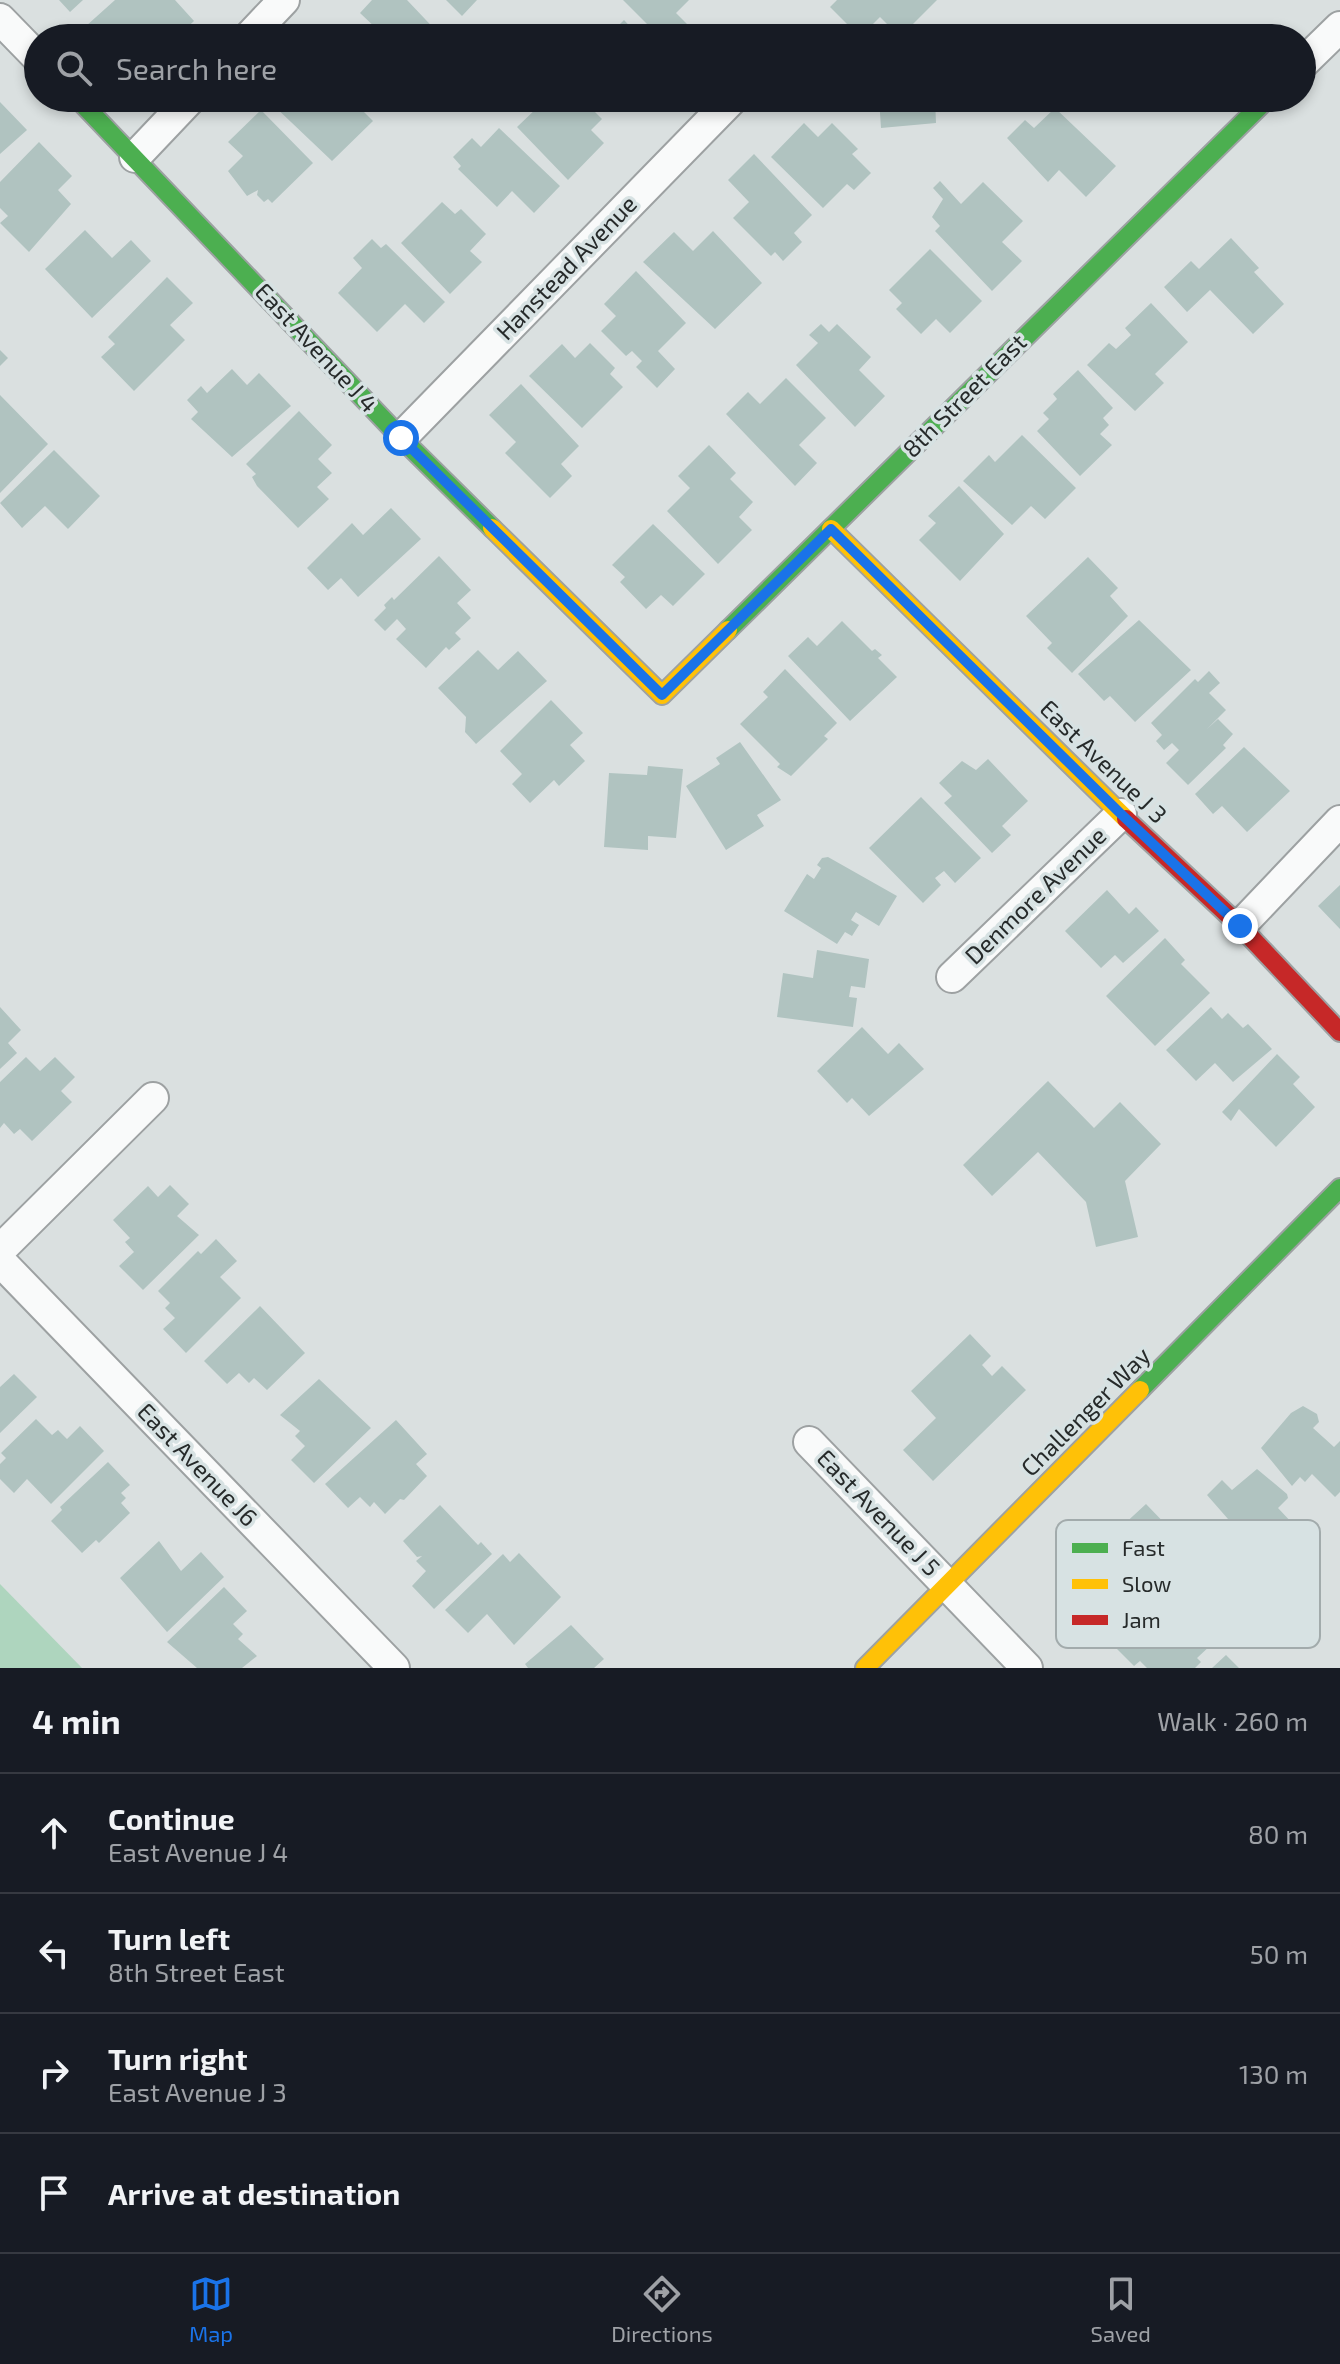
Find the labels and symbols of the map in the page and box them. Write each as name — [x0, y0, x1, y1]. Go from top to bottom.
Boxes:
street label: Hanstead Avenue — [490, 189, 642, 345]
street label: East Avenue J 4 — [250, 276, 384, 418]
street label: 8th Street East — [896, 327, 1032, 463]
route start — [383, 420, 419, 456]
street label: East Avenue J 3 — [1035, 693, 1173, 829]
street label: Denmore Avenue — [958, 820, 1112, 970]
route end — [1222, 908, 1258, 944]
street label: Challenger Way — [1014, 1340, 1156, 1482]
street label: East Avenue J6 — [132, 1396, 264, 1532]
street label: East Avenue J 5 — [812, 1443, 947, 1581]
legend — [1056, 1520, 1320, 1648]
text: Fast — [1122, 1534, 1165, 1560]
text: Slow — [1122, 1570, 1171, 1596]
text: Jam — [1122, 1606, 1161, 1632]

